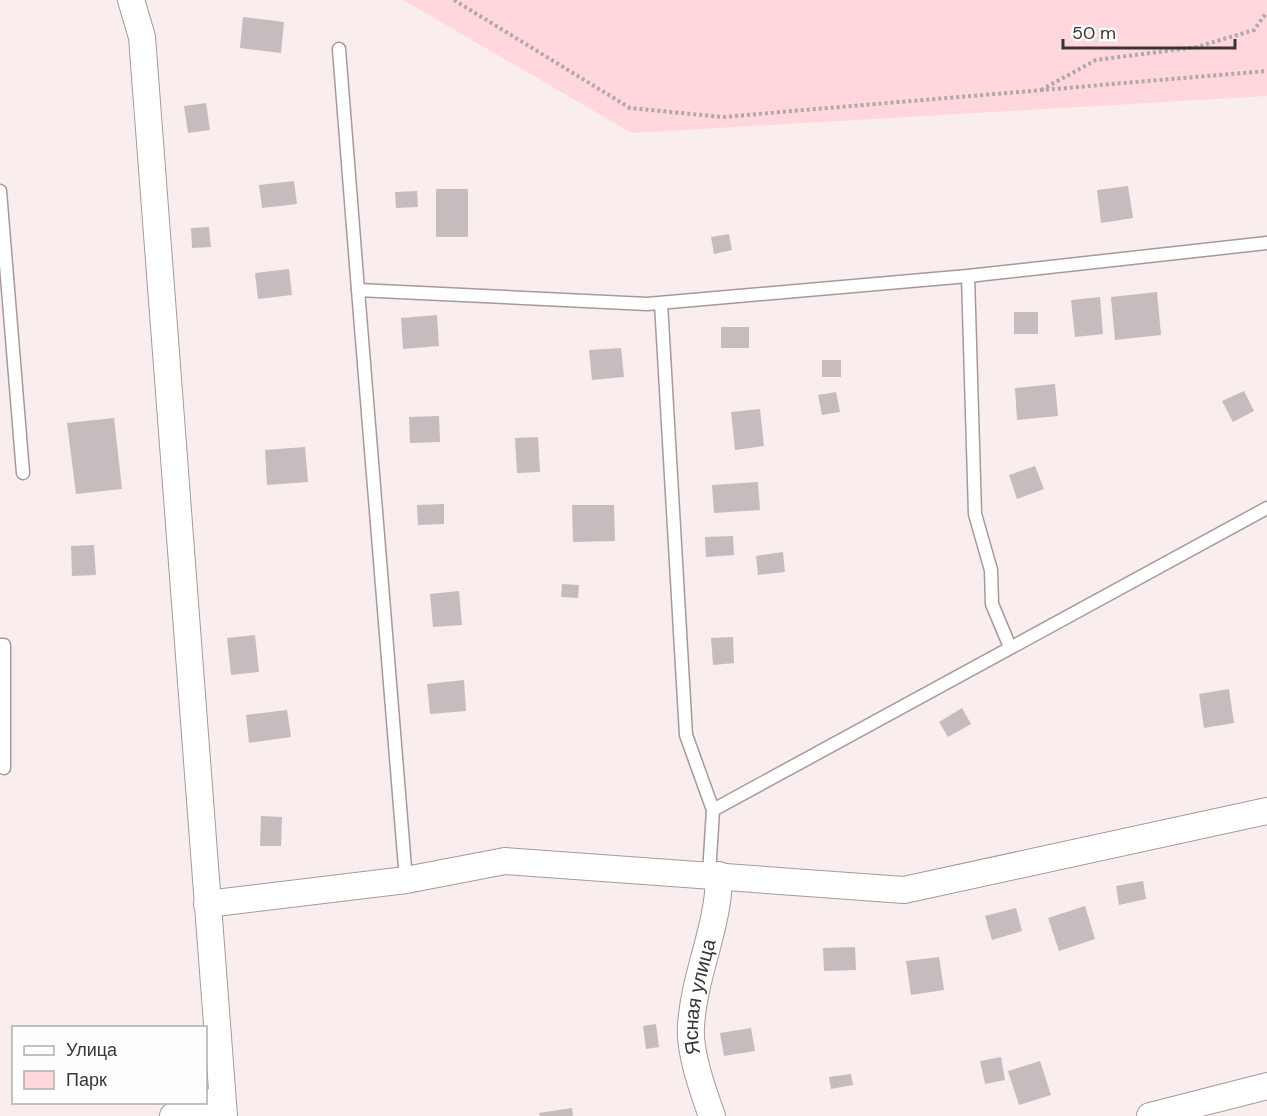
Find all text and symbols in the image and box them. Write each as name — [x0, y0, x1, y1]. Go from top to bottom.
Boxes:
scale bar — [1063, 12, 1236, 50]
text: 50 m — [1072, 21, 1116, 45]
street label: Ясная улица — [678, 935, 722, 1057]
legend — [12, 1026, 207, 1104]
text: Улица — [66, 1038, 118, 1062]
text: Парк — [66, 1068, 107, 1092]

